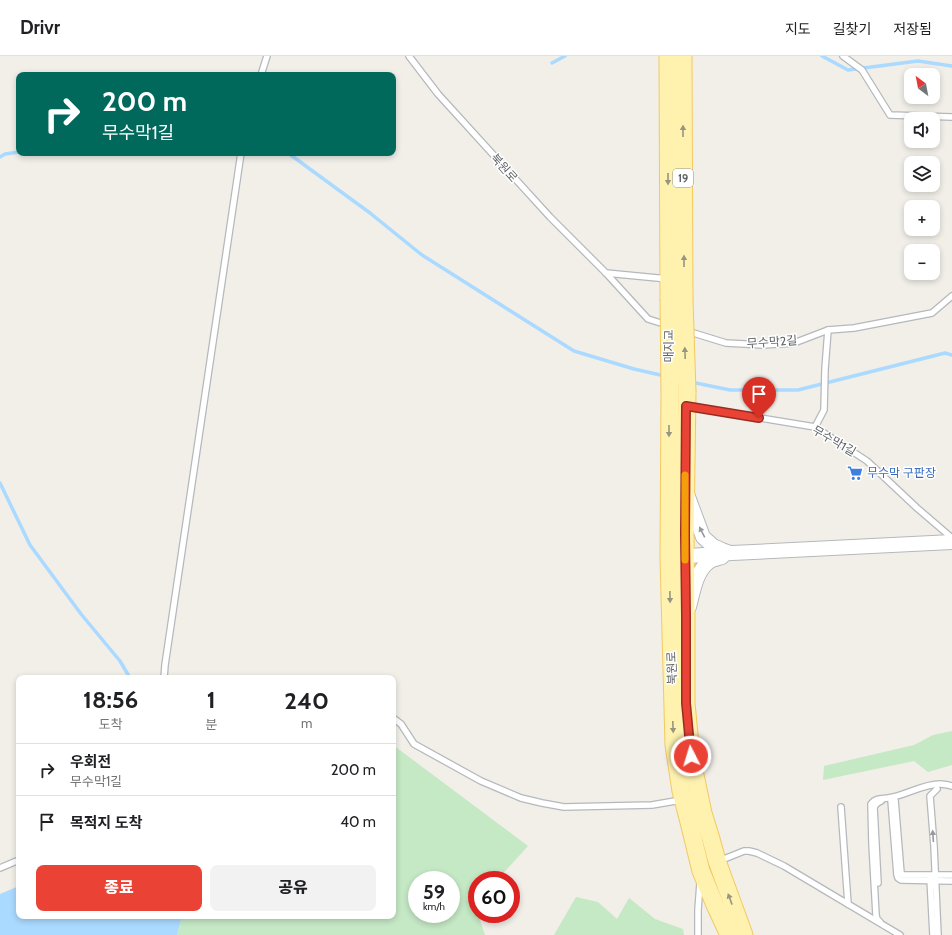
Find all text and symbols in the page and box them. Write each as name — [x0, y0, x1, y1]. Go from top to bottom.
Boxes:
text: Drivr — [20, 16, 60, 39]
text: 지도 — [785, 20, 811, 38]
text: 길찾기 — [833, 20, 871, 38]
text: 저장됨 — [893, 20, 932, 38]
north arrow — [904, 68, 940, 104]
map controls — [904, 68, 940, 280]
text: 200 m — [102, 84, 187, 118]
icon: right — [36, 88, 88, 140]
button: sound — [904, 112, 940, 148]
text: 무수막1길 — [102, 122, 174, 144]
one-way arrow — [680, 124, 686, 137]
street label: 북원로 — [488, 150, 521, 185]
button: layers — [904, 156, 940, 192]
road number: 19 — [673, 169, 693, 187]
one-way arrow — [665, 173, 671, 186]
button: + — [904, 200, 940, 236]
button: − — [904, 244, 940, 280]
one-way arrow — [681, 254, 687, 267]
street label: 매지교 — [661, 329, 676, 363]
street label: 무수막2길 — [746, 332, 798, 351]
one-way arrow — [682, 347, 689, 359]
pin — [742, 377, 776, 418]
icon: arrive — [748, 383, 770, 405]
street label: 무수막1길 — [810, 422, 859, 459]
one-way arrow — [666, 425, 672, 438]
supermarket icon: 무수막 구판장 — [846, 464, 864, 482]
place label: 무수막 구판장 — [867, 465, 936, 480]
one-way arrow — [699, 526, 705, 538]
one-way arrow — [667, 591, 673, 604]
street label: 북원로 — [663, 651, 680, 685]
text: 18:56 — [83, 685, 138, 714]
text: 1 — [207, 685, 216, 714]
text: 240 — [284, 686, 329, 715]
text: m — [301, 715, 312, 731]
text: 도착 — [99, 716, 123, 732]
text: 분 — [205, 716, 217, 732]
one-way arrow — [670, 721, 676, 734]
position arrow — [670, 735, 712, 777]
text: 우회전 — [70, 753, 111, 771]
icon: right — [36, 759, 58, 781]
text: 200 m — [331, 761, 376, 779]
text: 무수막1길 — [70, 773, 122, 789]
icon: arrive — [36, 811, 58, 833]
text: 40 m — [340, 813, 376, 831]
text: 목적지 도착 — [70, 814, 142, 832]
one-way arrow — [930, 830, 937, 842]
button: 종료 — [36, 865, 202, 911]
button: 공유 — [210, 865, 376, 911]
speed limit sign: 60 — [468, 871, 520, 923]
text: 59 — [423, 880, 445, 904]
one-way arrow — [727, 892, 733, 904]
text: km/h — [423, 900, 445, 913]

